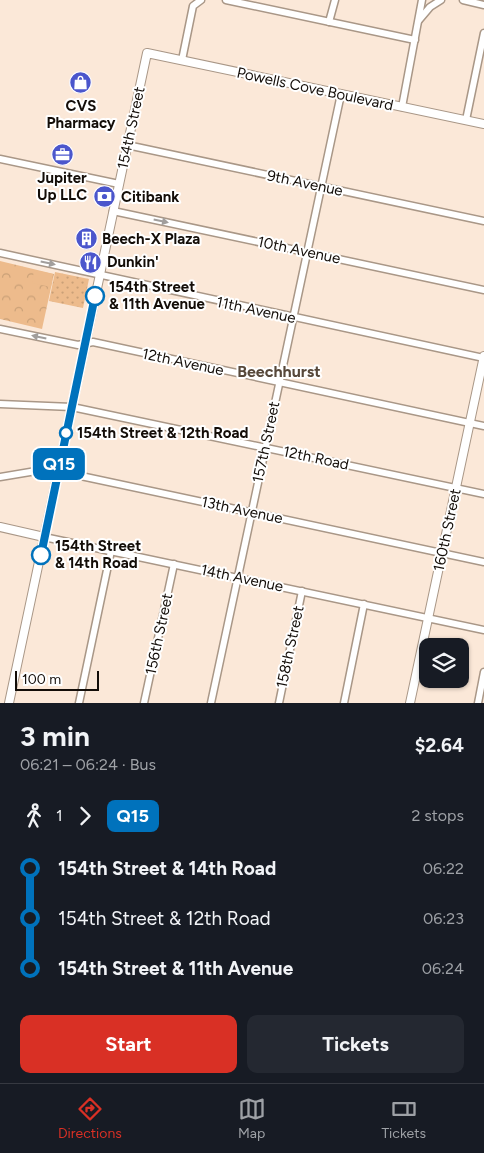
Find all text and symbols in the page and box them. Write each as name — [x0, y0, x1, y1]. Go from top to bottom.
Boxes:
street label: Powells Cove Boulevard — [235, 64, 395, 114]
shop icon: CVS Pharmacy — [69, 71, 93, 95]
street label: 154th Street — [113, 85, 149, 171]
place label: CVS Pharmacy — [47, 97, 116, 132]
office icon: Jupiter Up LLC — [50, 143, 74, 167]
street label: 9th Avenue — [265, 166, 345, 200]
place label: Jupiter Up LLC — [37, 169, 87, 204]
bank icon: Citibank — [93, 185, 117, 209]
place label: Citibank — [121, 188, 179, 206]
one-way arrow — [153, 217, 168, 225]
building icon: Beech-X Plaza — [74, 227, 98, 251]
place label: Beech-X Plaza — [102, 230, 200, 248]
street label: 10th Avenue — [256, 232, 342, 268]
restaurant icon: Dunkin' — [79, 250, 103, 274]
place label: Dunkin' — [107, 253, 159, 271]
one-way arrow — [40, 260, 56, 268]
place label: 154th Street & 11th Avenue — [109, 278, 206, 313]
marker: 154th Street & 11th Avenue — [85, 286, 105, 306]
street label: 11th Avenue — [215, 293, 297, 327]
one-way arrow — [31, 333, 47, 341]
street label: 12th Avenue — [141, 345, 225, 379]
district label: Beechhurst — [237, 362, 321, 381]
street label: 157th Street — [249, 399, 283, 484]
place label: 154th Street & 12th Road — [77, 424, 249, 442]
marker: 154th Street & 12th Road — [59, 426, 73, 440]
street label: 12th Road — [281, 442, 351, 474]
line badge: Q15 — [30, 448, 88, 480]
text: Q15 — [43, 453, 75, 475]
street label: 160th Street — [429, 487, 465, 573]
street label: 13th Avenue — [200, 493, 284, 527]
place label: 154th Street & 14th Road — [55, 537, 141, 572]
marker: 154th Street & 14th Road — [31, 545, 51, 565]
street label: 14th Avenue — [199, 560, 285, 596]
street label: 156th Street — [142, 591, 177, 676]
street label: 158th Street — [272, 604, 308, 690]
map controls — [419, 638, 469, 688]
button: layers — [419, 638, 469, 688]
scale bar — [15, 668, 99, 691]
text: 100 m — [22, 671, 61, 688]
text: 3 min — [20, 719, 90, 753]
text: $2.64 — [415, 734, 464, 757]
text: 06:21 – 06:24 · Bus — [20, 755, 156, 774]
icon: walk — [20, 802, 48, 830]
icon: forward — [71, 802, 99, 830]
text: Q15 — [117, 805, 149, 827]
text: 1 — [56, 806, 63, 825]
text: 2 stops — [411, 806, 464, 825]
text: 154th Street & 14th Road — [58, 857, 276, 880]
text: 06:22 — [423, 859, 464, 878]
text: 154th Street & 12th Road — [58, 907, 271, 930]
text: 06:23 — [423, 909, 464, 928]
text: 154th Street & 11th Avenue — [58, 957, 293, 980]
text: 06:24 — [422, 959, 464, 978]
button: Start — [20, 1015, 237, 1073]
button: Tickets — [247, 1015, 464, 1073]
tab: Directions — [58, 1095, 122, 1142]
tab: Map — [238, 1095, 266, 1142]
tab: Tickets — [381, 1095, 426, 1142]

